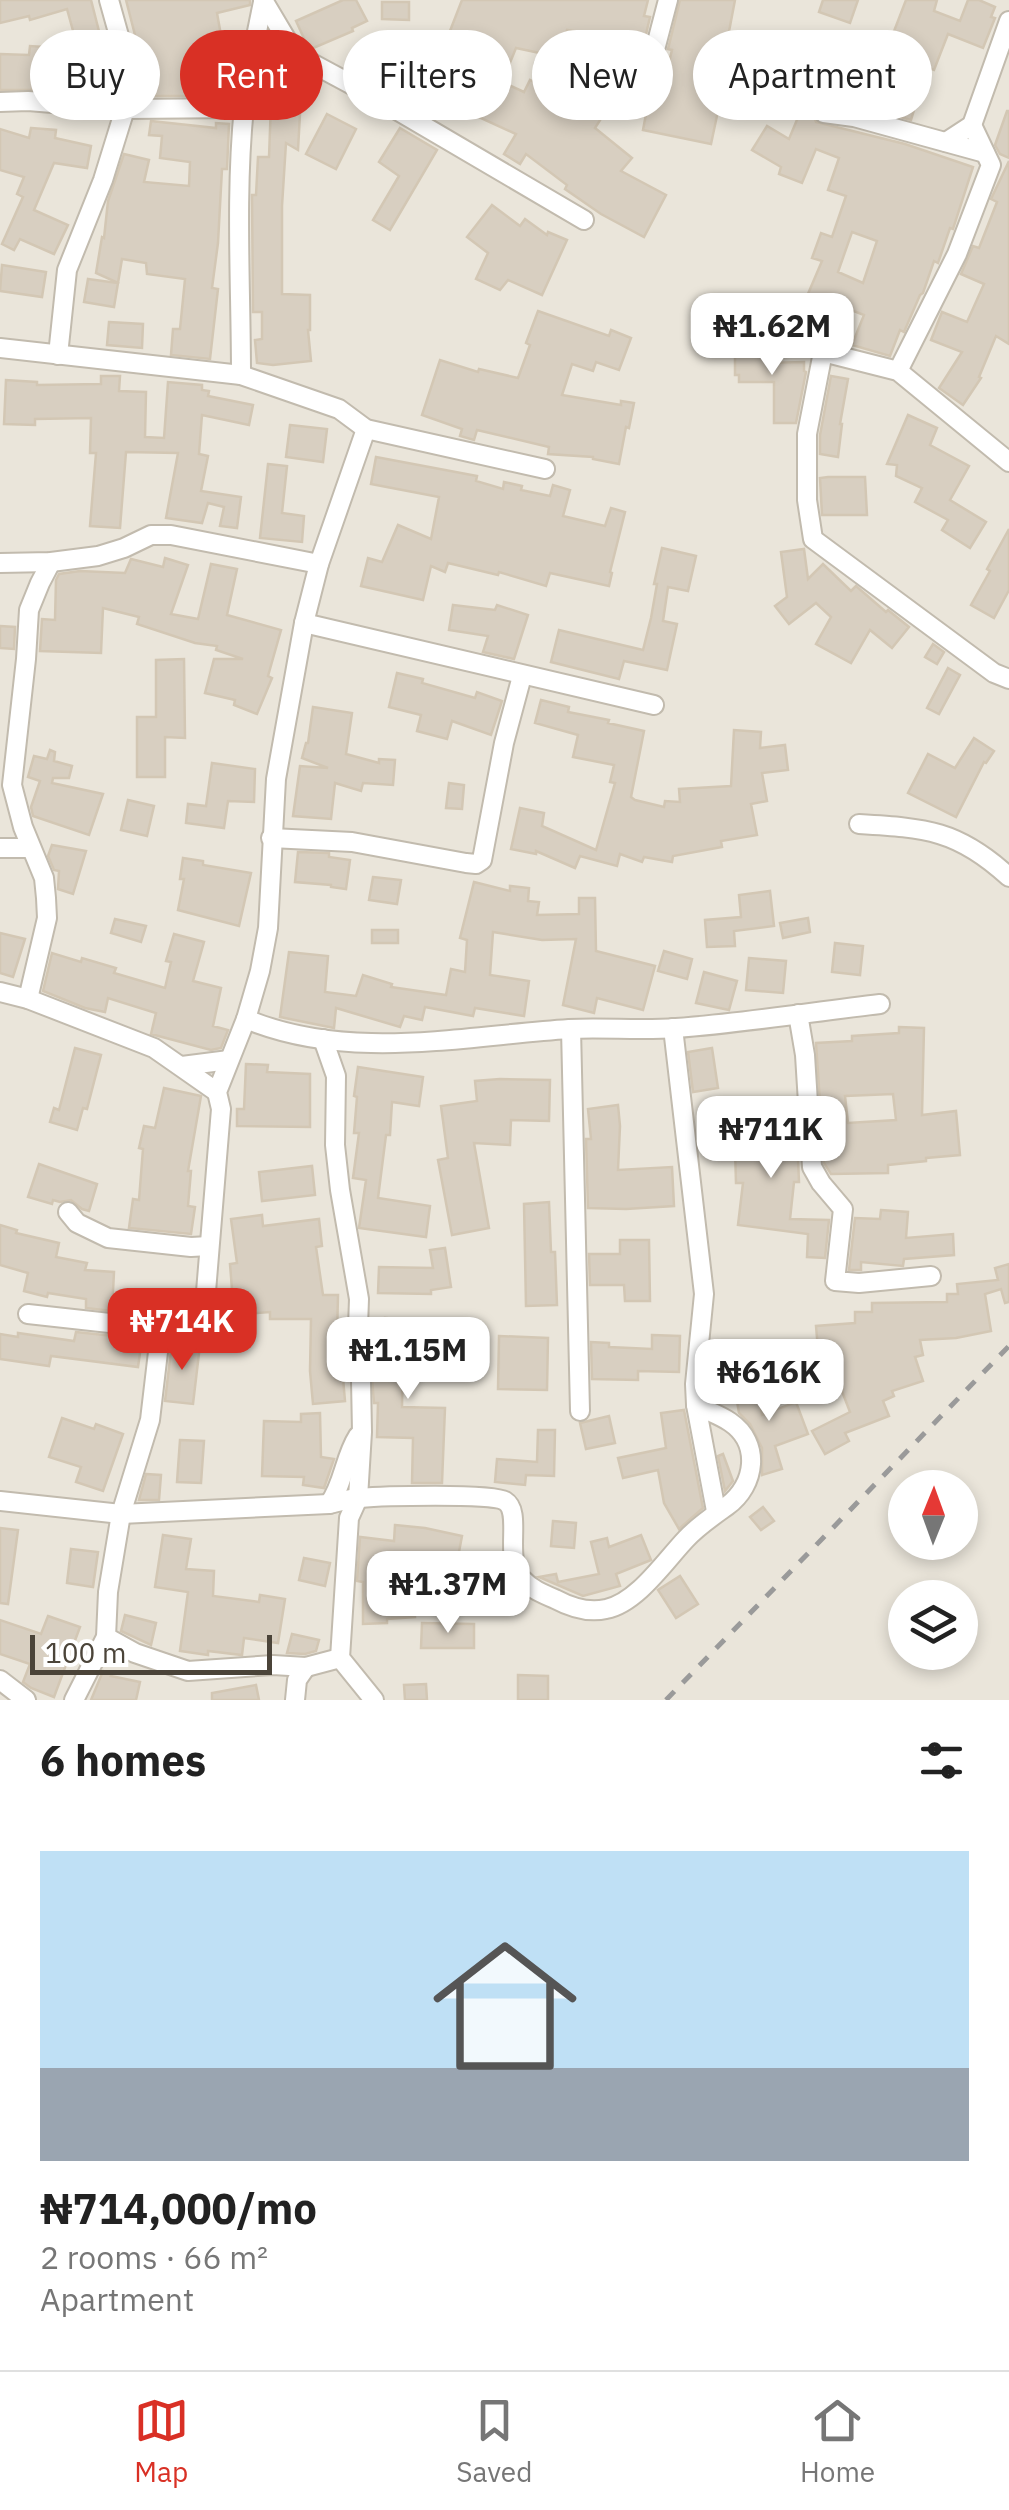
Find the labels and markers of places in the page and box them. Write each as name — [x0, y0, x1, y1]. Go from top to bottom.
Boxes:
pin: ₦1.62M — [691, 293, 853, 378]
pin: ₦711K — [701, 1096, 841, 1181]
pin: ₦714K — [112, 1288, 252, 1373]
pin: ₦1.15M — [327, 1317, 489, 1402]
pin: ₦616K — [699, 1339, 839, 1424]
pin: ₦1.37M — [367, 1551, 529, 1636]

